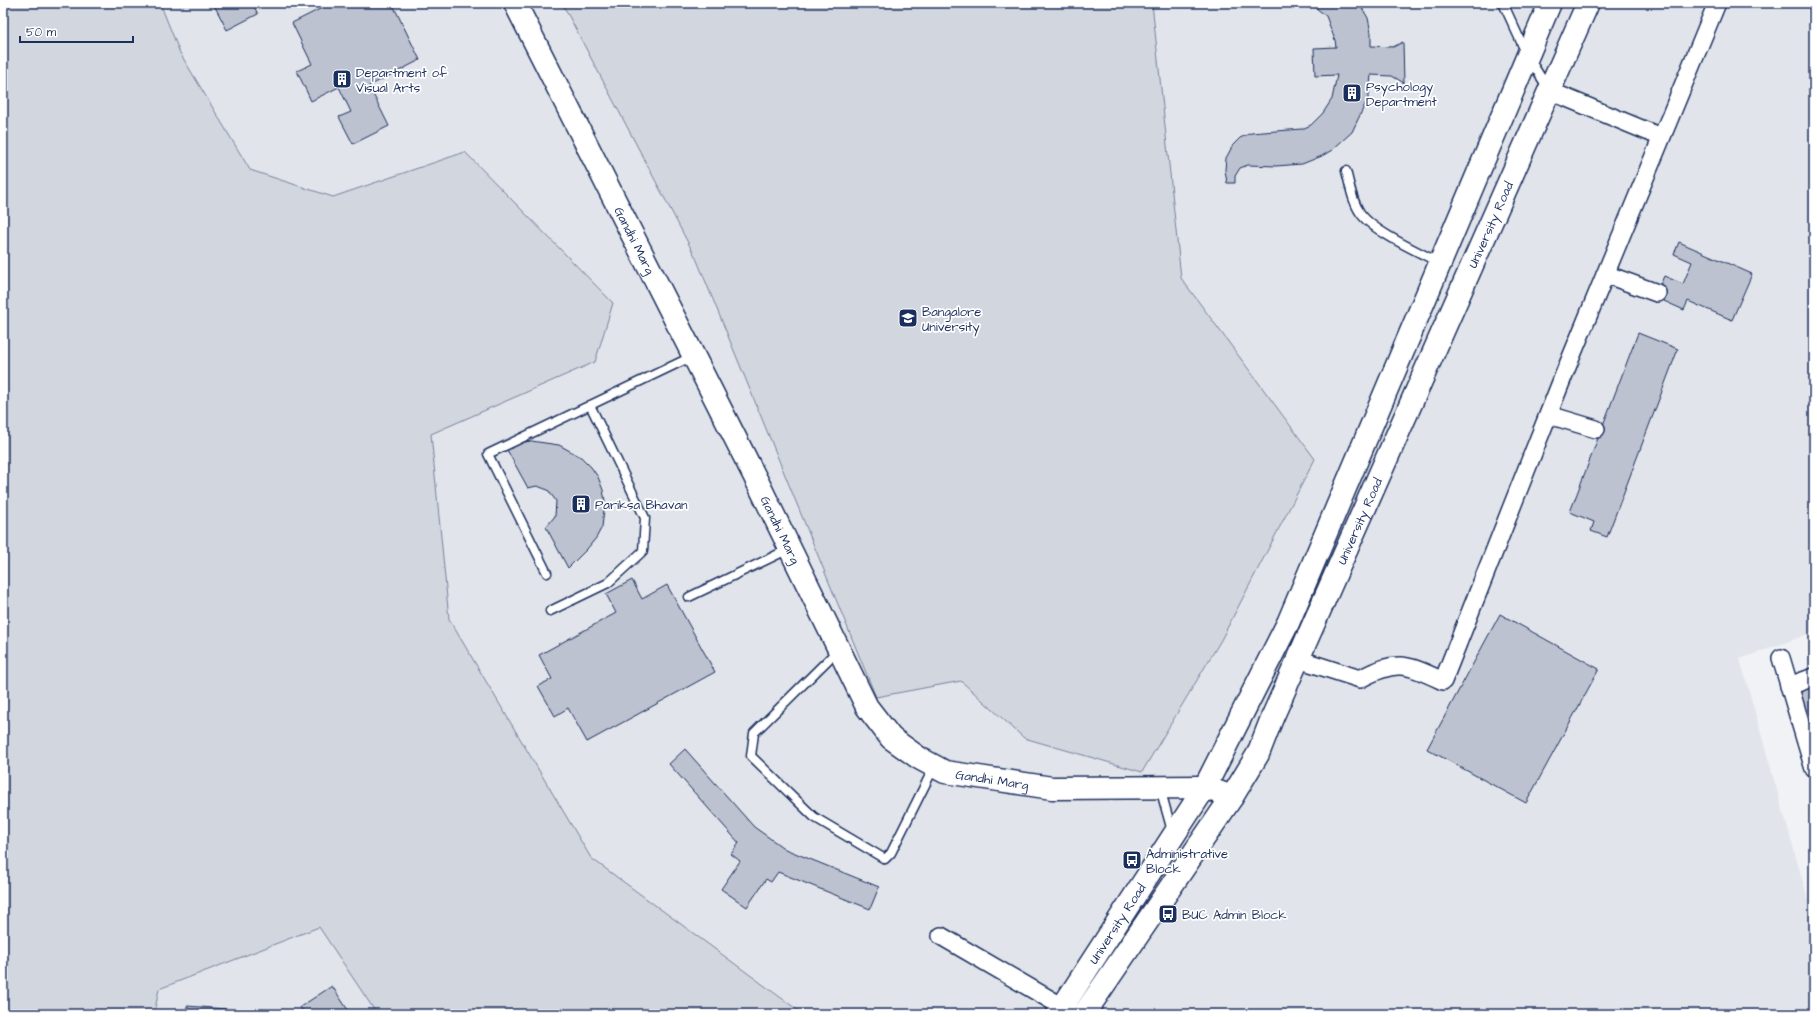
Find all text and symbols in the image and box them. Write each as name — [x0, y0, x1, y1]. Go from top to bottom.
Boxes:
scale bar — [20, 18, 133, 44]
text: 50 m — [26, 24, 57, 41]
place label: Department of Visual Arts — [356, 64, 447, 97]
building icon: Department of Visual Arts — [331, 68, 353, 90]
place label: Psychology Department — [1366, 78, 1437, 111]
building icon: Psychology Department — [1341, 82, 1363, 104]
street label: University Road — [1464, 179, 1518, 271]
street label: Gandhi Marg — [610, 204, 659, 278]
place label: Bangalore University — [922, 303, 981, 337]
school or university icon: Bangalore University — [897, 307, 919, 329]
street label: University Road — [1333, 475, 1387, 567]
building icon: Pariksa Bhavan — [570, 493, 592, 515]
street label: Gandhi Marg — [756, 493, 804, 568]
place label: Pariksa Bhavan — [595, 496, 688, 514]
street label: Gandhi Marg — [954, 766, 1030, 795]
place label: Administrative Block — [1146, 845, 1228, 878]
bus stop icon: Administrative Block — [1121, 849, 1143, 871]
street label: University Road — [1085, 880, 1150, 968]
bus stop icon: BUC Admin Block — [1157, 903, 1179, 925]
place label: BUC Admin Block — [1182, 906, 1287, 924]

